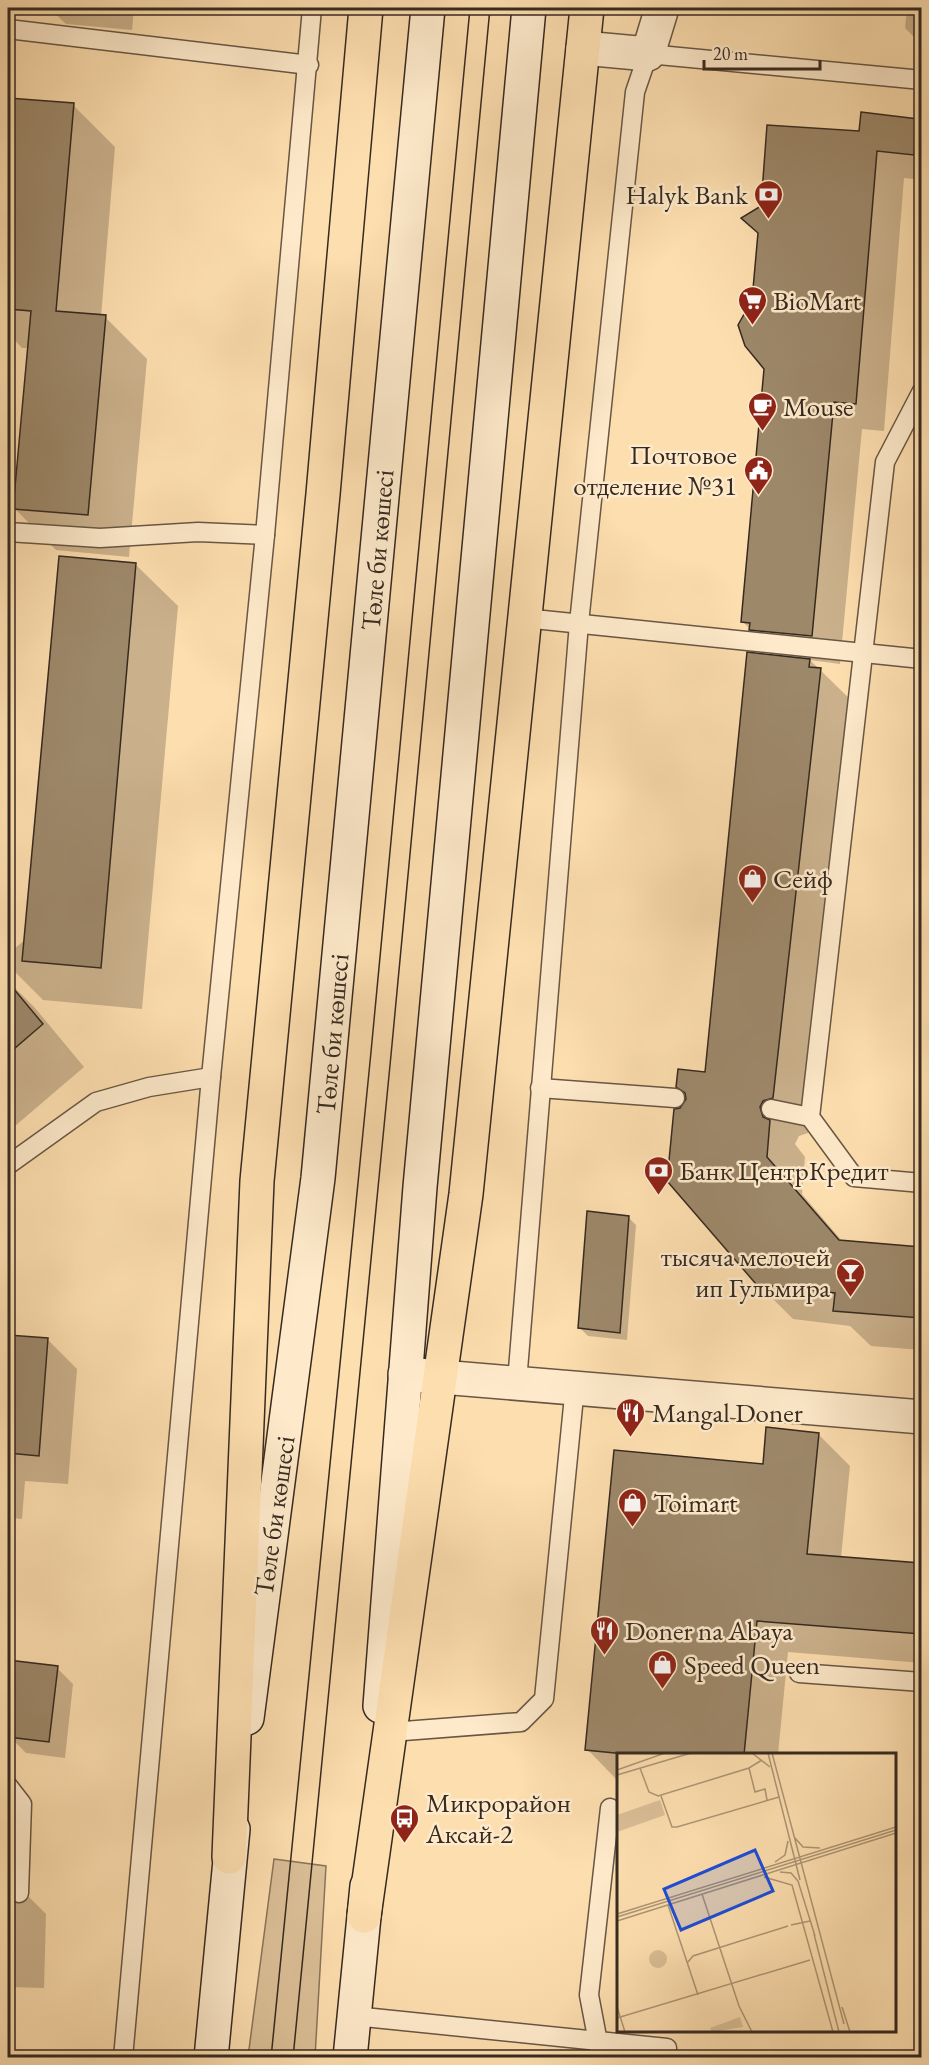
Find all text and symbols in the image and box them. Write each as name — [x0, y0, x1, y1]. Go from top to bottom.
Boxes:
scale bar — [704, 33, 820, 71]
text: 20 m — [713, 42, 748, 65]
place label: Halyk Bank — [625, 177, 748, 212]
bank icon: Halyk Bank — [753, 178, 785, 220]
place label: BioMart — [773, 283, 861, 318]
supermarket icon: BioMart — [736, 284, 768, 326]
place label: Mouse — [783, 389, 854, 424]
cafe icon: Mouse — [746, 390, 778, 432]
place label: Почтовое отделение №31 — [573, 437, 737, 503]
public building icon: Почтовое отделение №31 — [742, 454, 774, 496]
street label: Төле би көшесі — [353, 468, 402, 632]
place label: Сейф — [773, 861, 833, 896]
shop icon: Сейф — [736, 862, 768, 904]
street label: Төле би көшесі — [308, 952, 357, 1116]
place label: Банк ЦентрКредит — [679, 1153, 889, 1188]
bank icon: Банк ЦентрКредит — [642, 1154, 674, 1196]
place label: тысяча мелочей ип Гульмира — [661, 1239, 830, 1305]
bar icon: тысяча мелочей ип Гульмира — [835, 1256, 867, 1298]
place label: Mangal Doner — [652, 1395, 803, 1430]
restaurant icon: Mangal Doner — [615, 1396, 647, 1438]
street label: Төле би көшесі — [245, 1433, 303, 1598]
place label: Toimart — [653, 1485, 738, 1520]
shop icon: Toimart — [616, 1486, 648, 1528]
place label: Doner na Abaya — [625, 1613, 793, 1648]
restaurant icon: Doner na Abaya — [588, 1614, 620, 1656]
place label: Speed Queen — [684, 1647, 820, 1682]
shop icon: Speed Queen — [647, 1648, 679, 1690]
inset map — [617, 1753, 896, 2032]
place label: Микрорайон Аксай-2 — [425, 1785, 571, 1851]
bus stop icon: Микрорайон Аксай-2 — [389, 1802, 421, 1844]

